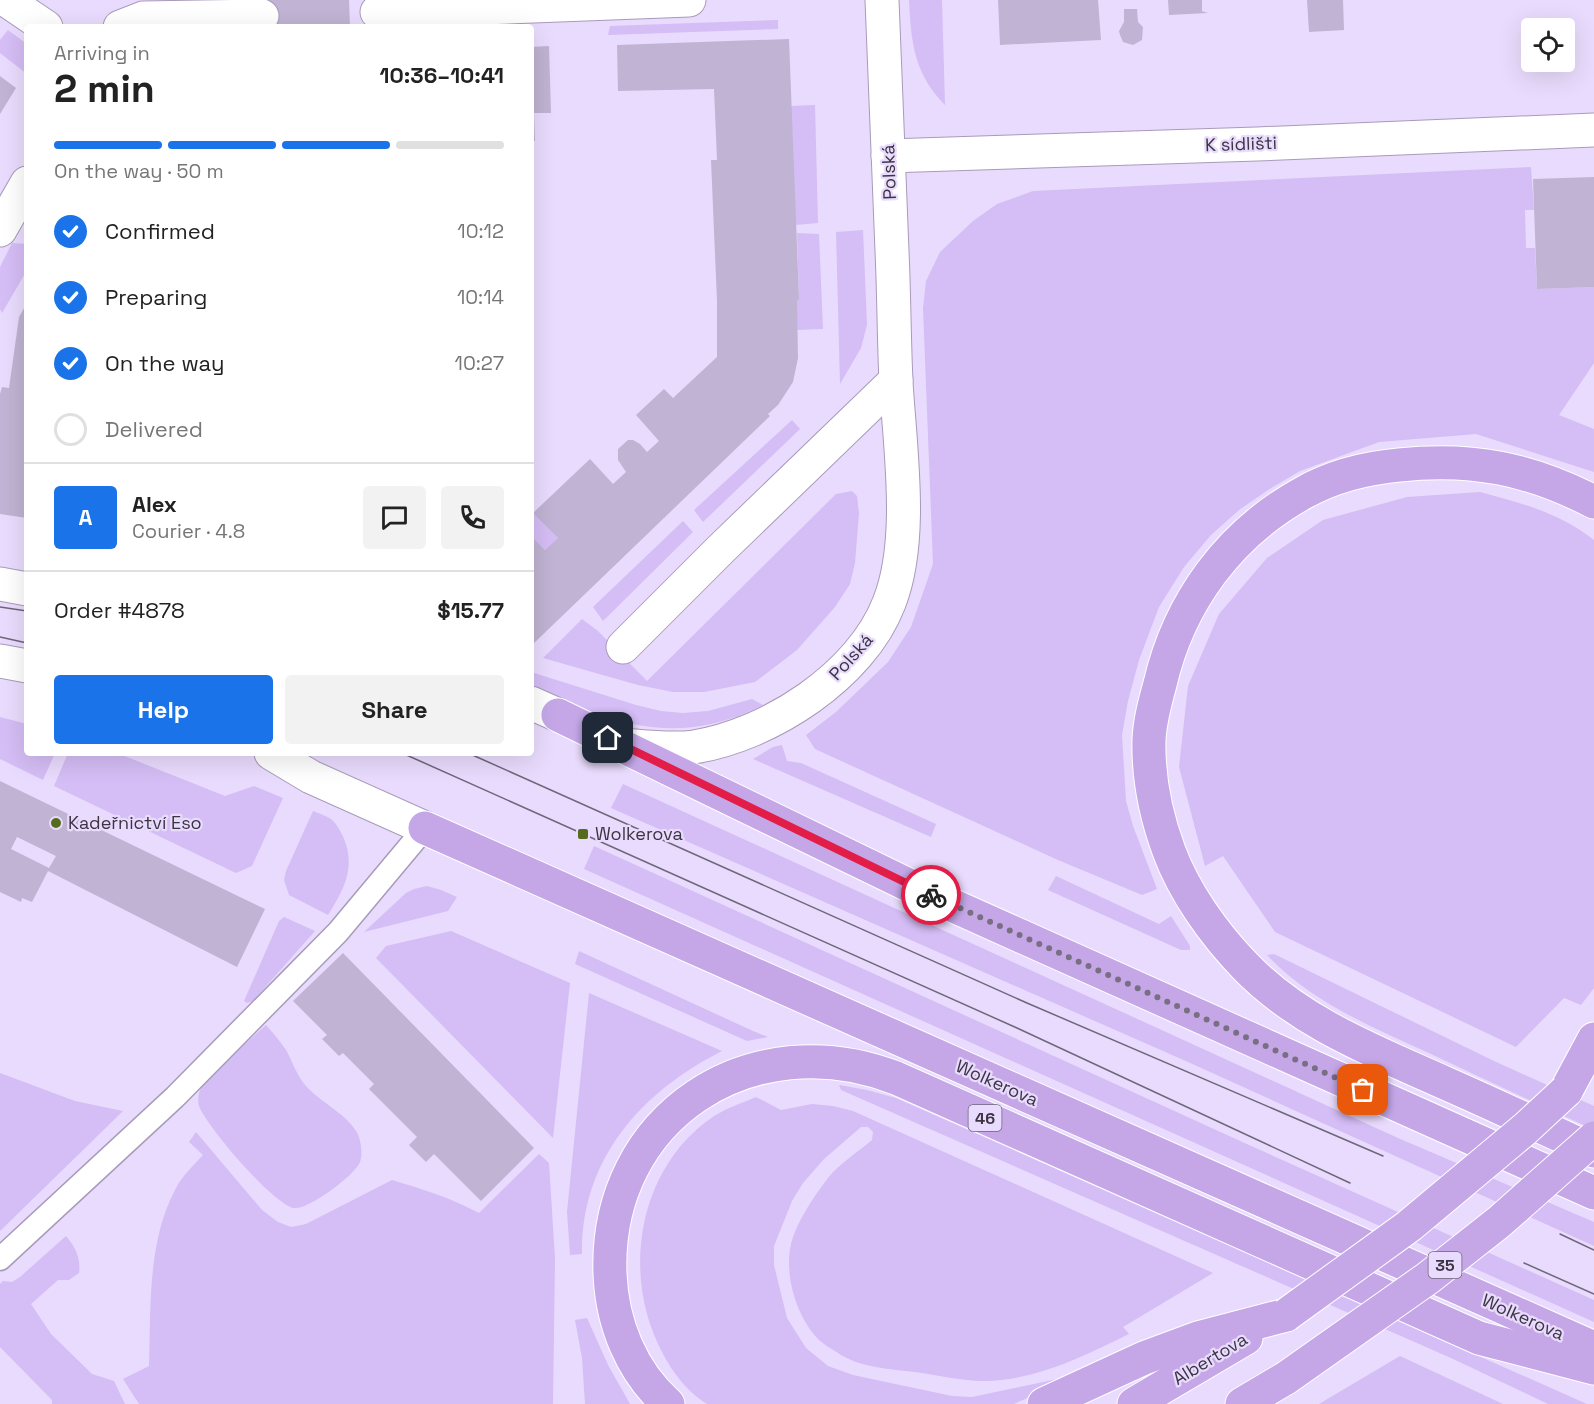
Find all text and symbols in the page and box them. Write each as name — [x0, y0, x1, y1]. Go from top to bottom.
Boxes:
map controls — [1521, 18, 1575, 72]
button: locate — [1521, 18, 1575, 72]
text: Arriving in — [54, 40, 150, 66]
text: 10:36–10:41 — [380, 61, 504, 89]
text: 2 min — [54, 64, 155, 113]
street label: K sídlišti — [1205, 131, 1277, 156]
street label: Polská — [876, 144, 901, 200]
text: On the way · 50 m — [54, 158, 224, 184]
icon: check — [54, 215, 87, 248]
text: Confirmed — [105, 217, 215, 245]
text: 10:12 — [457, 218, 504, 244]
icon: check — [54, 281, 87, 314]
text: Preparing — [105, 283, 207, 311]
text: 10:14 — [457, 284, 504, 310]
icon: check — [54, 347, 87, 380]
text: On the way — [105, 349, 224, 377]
text: 10:27 — [455, 350, 504, 376]
text: Delivered — [105, 415, 203, 443]
button: chat — [363, 486, 426, 549]
button: phone — [441, 486, 504, 549]
text: Alex — [132, 490, 177, 518]
text: A — [79, 503, 92, 531]
text: Courier · 4.8 — [132, 518, 245, 544]
text: Order #4878 — [54, 596, 185, 624]
text: $15.77 — [437, 596, 504, 624]
street label: Polská — [824, 628, 878, 685]
button: Help — [54, 675, 273, 744]
button: Share — [285, 675, 504, 744]
pin — [582, 712, 633, 763]
icon: home — [591, 721, 624, 754]
place label: Kadeřnictví Eso — [68, 811, 202, 834]
marker: Kadeřnictví Eso — [49, 816, 63, 830]
place label: Wolkerova — [595, 822, 683, 845]
marker: Wolkerova — [576, 827, 590, 841]
courier — [901, 865, 961, 925]
icon: bike — [915, 879, 948, 912]
street label: Wolkerova — [952, 1054, 1042, 1111]
pin — [1337, 1064, 1388, 1115]
icon: bag — [1346, 1073, 1379, 1106]
road number: 46 — [968, 1105, 1002, 1131]
road number: 35 — [1428, 1252, 1462, 1278]
street label: Wolkerova — [1478, 1288, 1568, 1345]
street label: Albertova — [1168, 1327, 1251, 1390]

